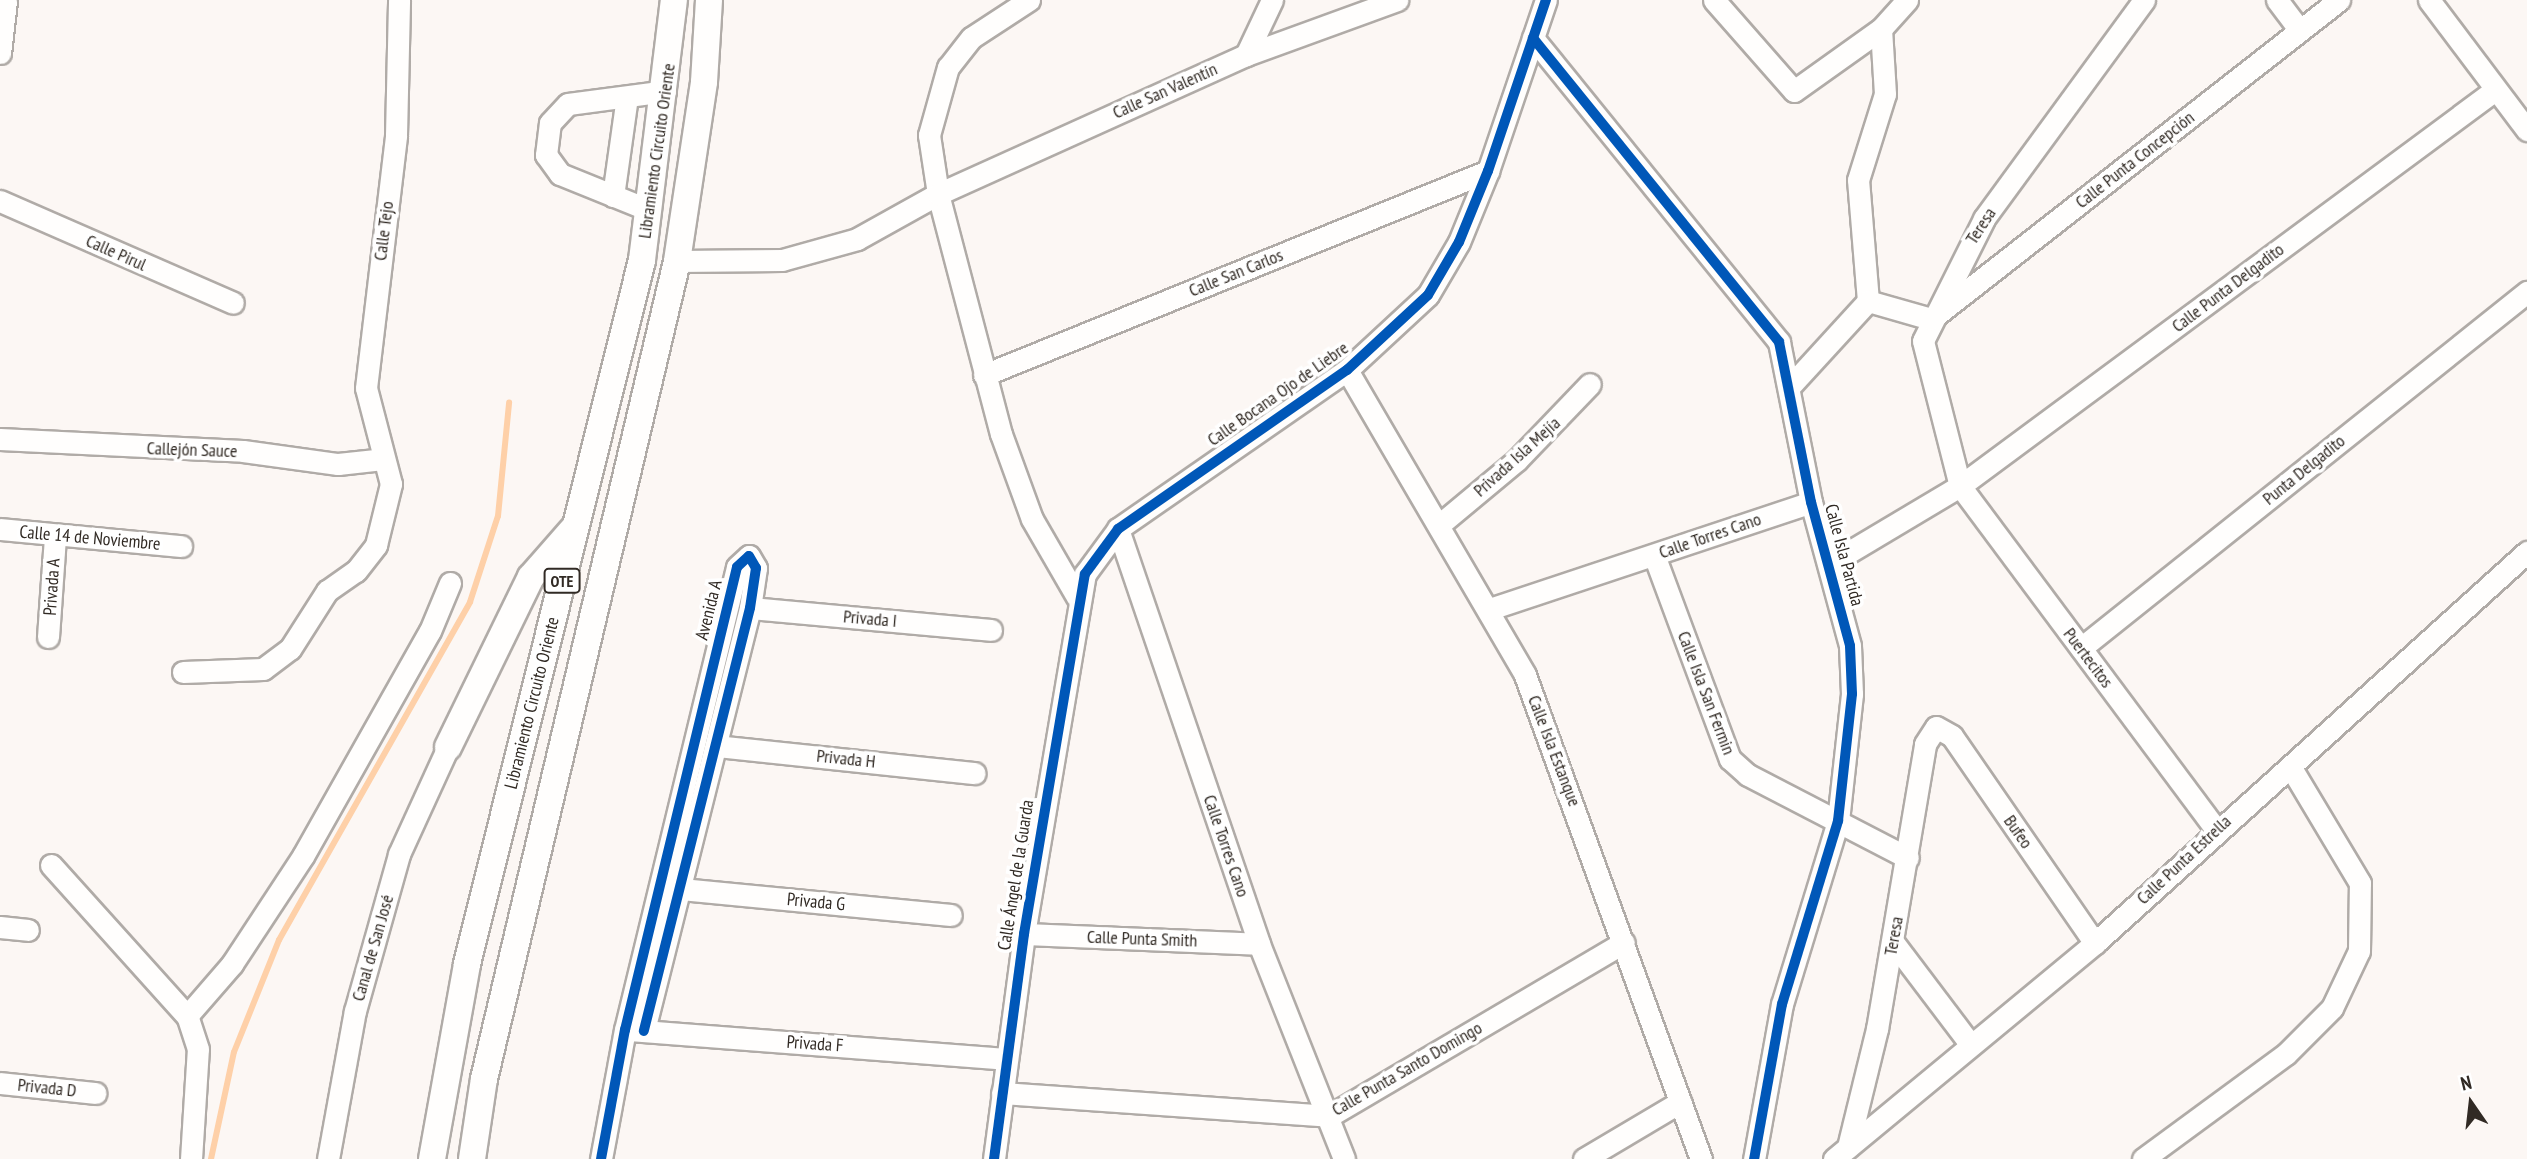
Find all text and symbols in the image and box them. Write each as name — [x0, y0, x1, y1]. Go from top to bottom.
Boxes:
street label: Calle San Valentín — [1109, 58, 1221, 124]
street label: Libramiento Circuito Oriente — [634, 62, 680, 240]
street label: Calle Punta Concepción — [2071, 107, 2199, 213]
street label: Calle Tejo — [370, 200, 398, 262]
street label: Teresa — [1961, 204, 2001, 248]
street label: Calle Pirul — [82, 230, 150, 276]
street label: Calle Punta Delgadito — [2168, 239, 2288, 337]
street label: Calle San Carlos — [1186, 244, 1286, 302]
street label: Calle Bocana Ojo de Liebre — [1203, 337, 1353, 451]
street label: Privada Isla Mejía — [1469, 413, 1565, 501]
street label: Punta Delgadito — [2258, 430, 2350, 510]
street label: Callejón Sauce — [146, 438, 238, 462]
street label: Calle Isla Partida — [1820, 502, 1868, 608]
street label: Calle Torres Cano — [1656, 508, 1764, 564]
street label: Calle 14 de Noviembre — [19, 521, 161, 555]
street label: Privada A — [39, 557, 65, 617]
road number: OTE — [543, 568, 581, 594]
street label: Avenida A — [691, 578, 727, 642]
street label: Privada I — [842, 606, 898, 632]
street label: Libramiento Circuito Oriente — [500, 615, 564, 791]
street label: Puertecitos — [2059, 624, 2117, 692]
street label: Calle Isla San Fermin — [1673, 628, 1739, 758]
street label: Calle Isla Estanque — [1523, 692, 1585, 810]
street label: Privada H — [815, 745, 877, 773]
street label: Calle Torres Cano — [1198, 792, 1254, 900]
street label: Calle Ángel de la Guarda — [993, 798, 1039, 952]
street label: Bufeo — [1999, 811, 2037, 853]
street label: Calle Punta Estrella — [2132, 811, 2236, 909]
street label: Privada G — [786, 889, 846, 915]
street label: Canal de San José — [348, 892, 398, 1004]
street label: Teresa — [1880, 915, 1908, 957]
street label: Calle Punta Smith — [1086, 926, 1198, 952]
street label: Calle Punta Santo Domingo — [1328, 1017, 1486, 1121]
street label: Privada F — [786, 1031, 844, 1057]
north arrow — [2436, 1068, 2506, 1138]
text: N — [2458, 1070, 2474, 1096]
street label: Privada D — [17, 1074, 77, 1102]

